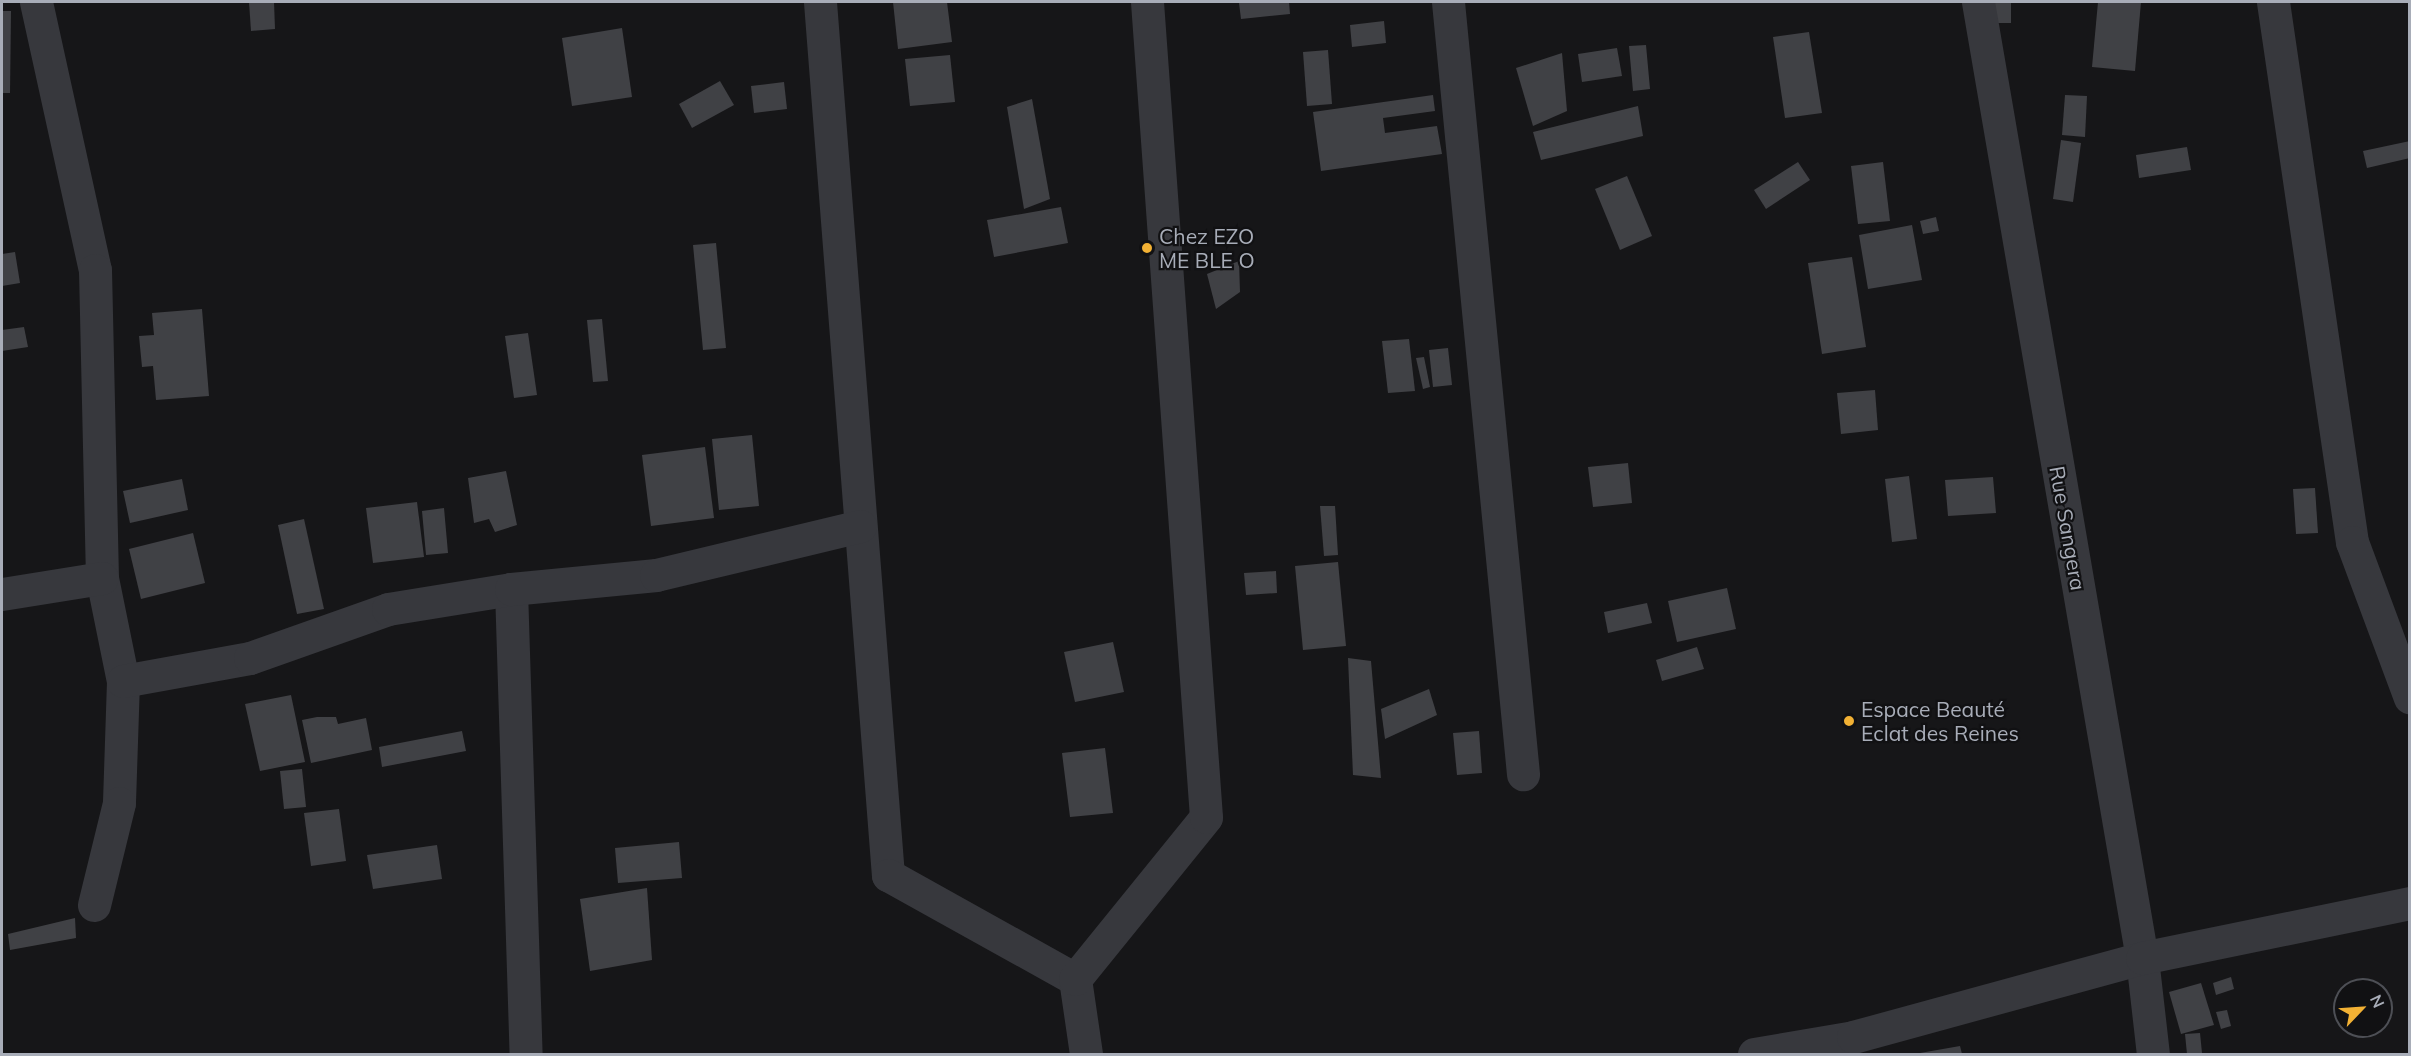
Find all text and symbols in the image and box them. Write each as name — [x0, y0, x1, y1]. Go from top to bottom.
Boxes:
place label: Chez EZO ME BLE O — [1159, 223, 1255, 273]
marker: Chez EZO ME BLE O — [1140, 241, 1154, 255]
street label: Rue Sangera — [2045, 464, 2091, 592]
place label: Espace Beauté Eclat des Reines — [1861, 696, 2019, 746]
marker: Espace Beauté Eclat des Reines — [1842, 714, 1856, 728]
north arrow — [2333, 978, 2393, 1038]
text: N — [2366, 992, 2389, 1011]

